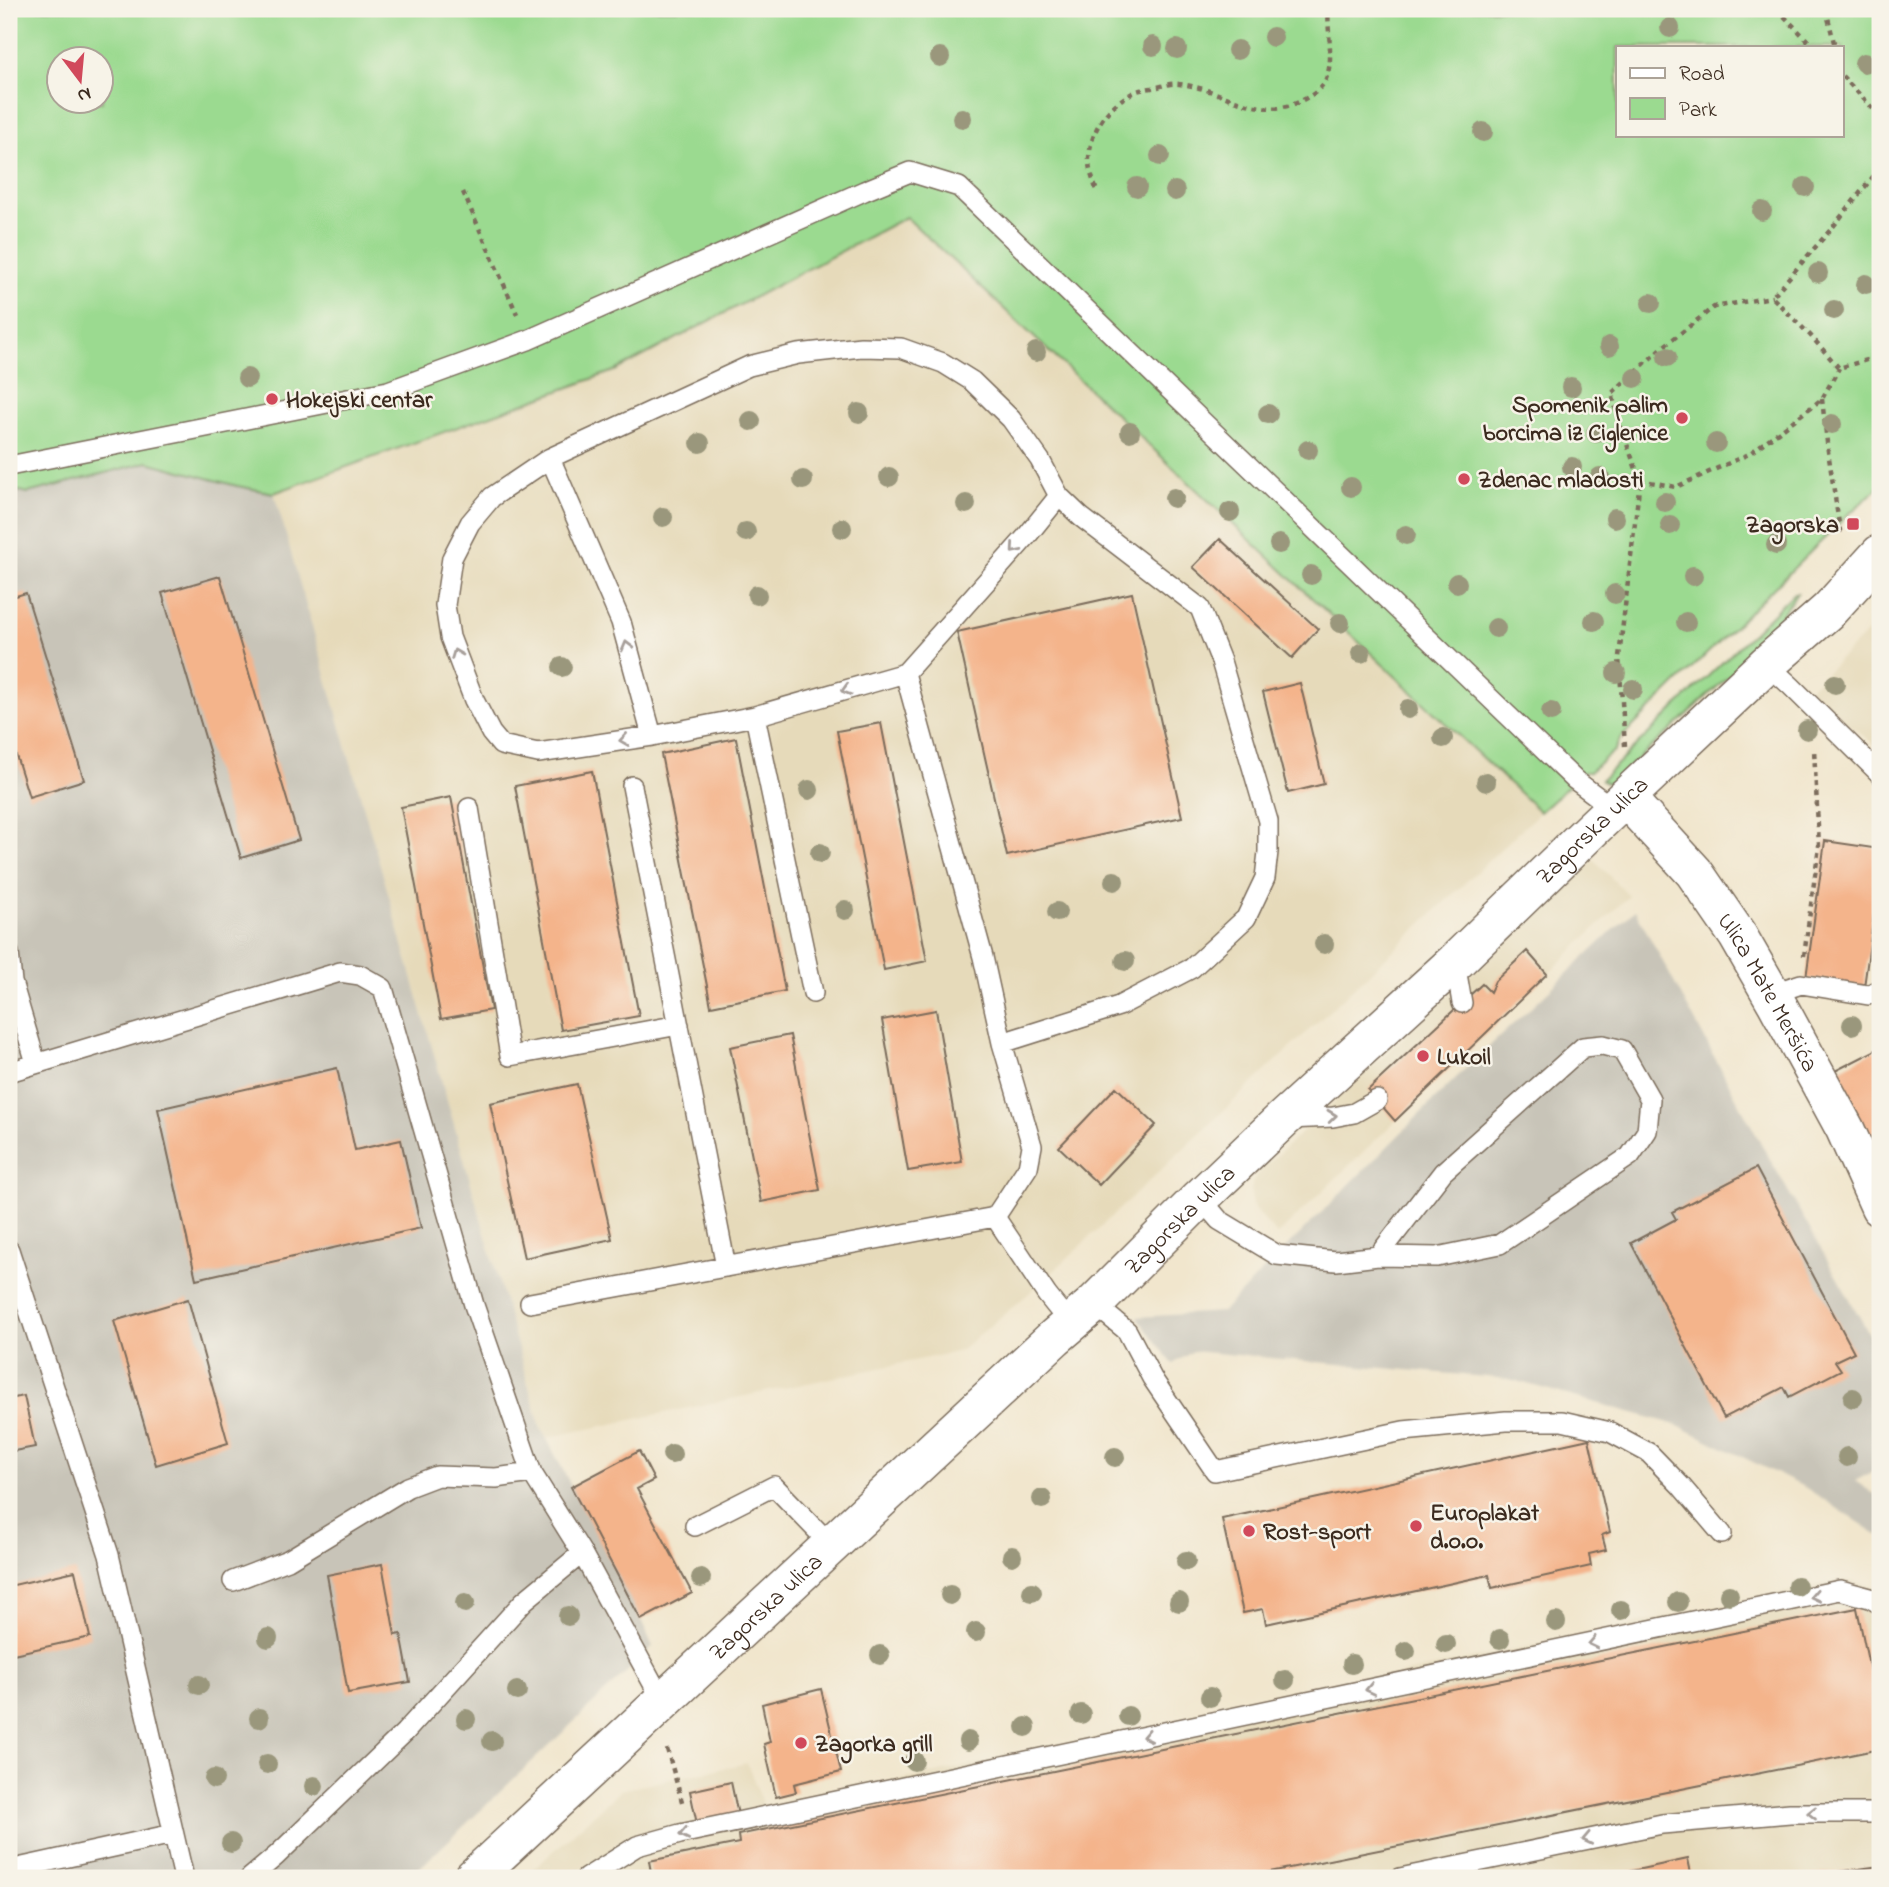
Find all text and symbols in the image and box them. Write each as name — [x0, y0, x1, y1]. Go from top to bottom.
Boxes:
north arrow — [46, 46, 116, 116]
legend — [1616, 46, 1843, 136]
text: Road — [1679, 60, 1725, 90]
text: N — [74, 79, 94, 109]
text: Park — [1679, 96, 1718, 126]
place label: Hokejski centar — [286, 384, 433, 419]
place label: Spomenik palim borcima iz Ciglenice — [1483, 389, 1669, 453]
marker: Hokejski centar — [264, 391, 280, 407]
marker: Spomenik palim borcima iz Ciglenice — [1674, 410, 1690, 426]
place label: Zdenac mladosti — [1478, 464, 1644, 499]
marker: Zdenac mladosti — [1456, 471, 1472, 487]
place label: Zagorska — [1746, 509, 1839, 545]
marker: Zagorska — [1845, 516, 1861, 532]
one-way arrow — [1011, 540, 1023, 553]
one-way arrow — [621, 641, 636, 653]
one-way arrow — [450, 648, 464, 660]
one-way arrow — [840, 681, 852, 696]
one-way arrow — [618, 732, 630, 747]
street label: Zagorska ulica — [1529, 769, 1658, 894]
street label: Ulica Mate Meršića — [1707, 907, 1826, 1079]
place label: Lukoil — [1437, 1041, 1491, 1076]
marker: Lukoil — [1415, 1048, 1431, 1064]
one-way arrow — [1326, 1109, 1338, 1124]
street label: Zagorska ulica — [1117, 1158, 1245, 1284]
place label: Europlakat d.o.o. — [1430, 1497, 1540, 1560]
place label: Rost-sport — [1263, 1516, 1372, 1551]
marker: Europlakat d.o.o. — [1408, 1518, 1424, 1534]
marker: Rost-sport — [1241, 1523, 1257, 1539]
street label: Zagorska ulica — [702, 1546, 832, 1670]
one-way arrow — [1809, 1587, 1821, 1602]
one-way arrow — [1587, 1634, 1599, 1649]
one-way arrow — [1364, 1681, 1376, 1696]
place label: Zagorka grill — [815, 1728, 932, 1764]
one-way arrow — [1141, 1728, 1153, 1743]
marker: Zagorka grill — [793, 1735, 809, 1751]
one-way arrow — [1806, 1805, 1817, 1821]
one-way arrow — [678, 1825, 690, 1840]
one-way arrow — [1581, 1831, 1593, 1846]

